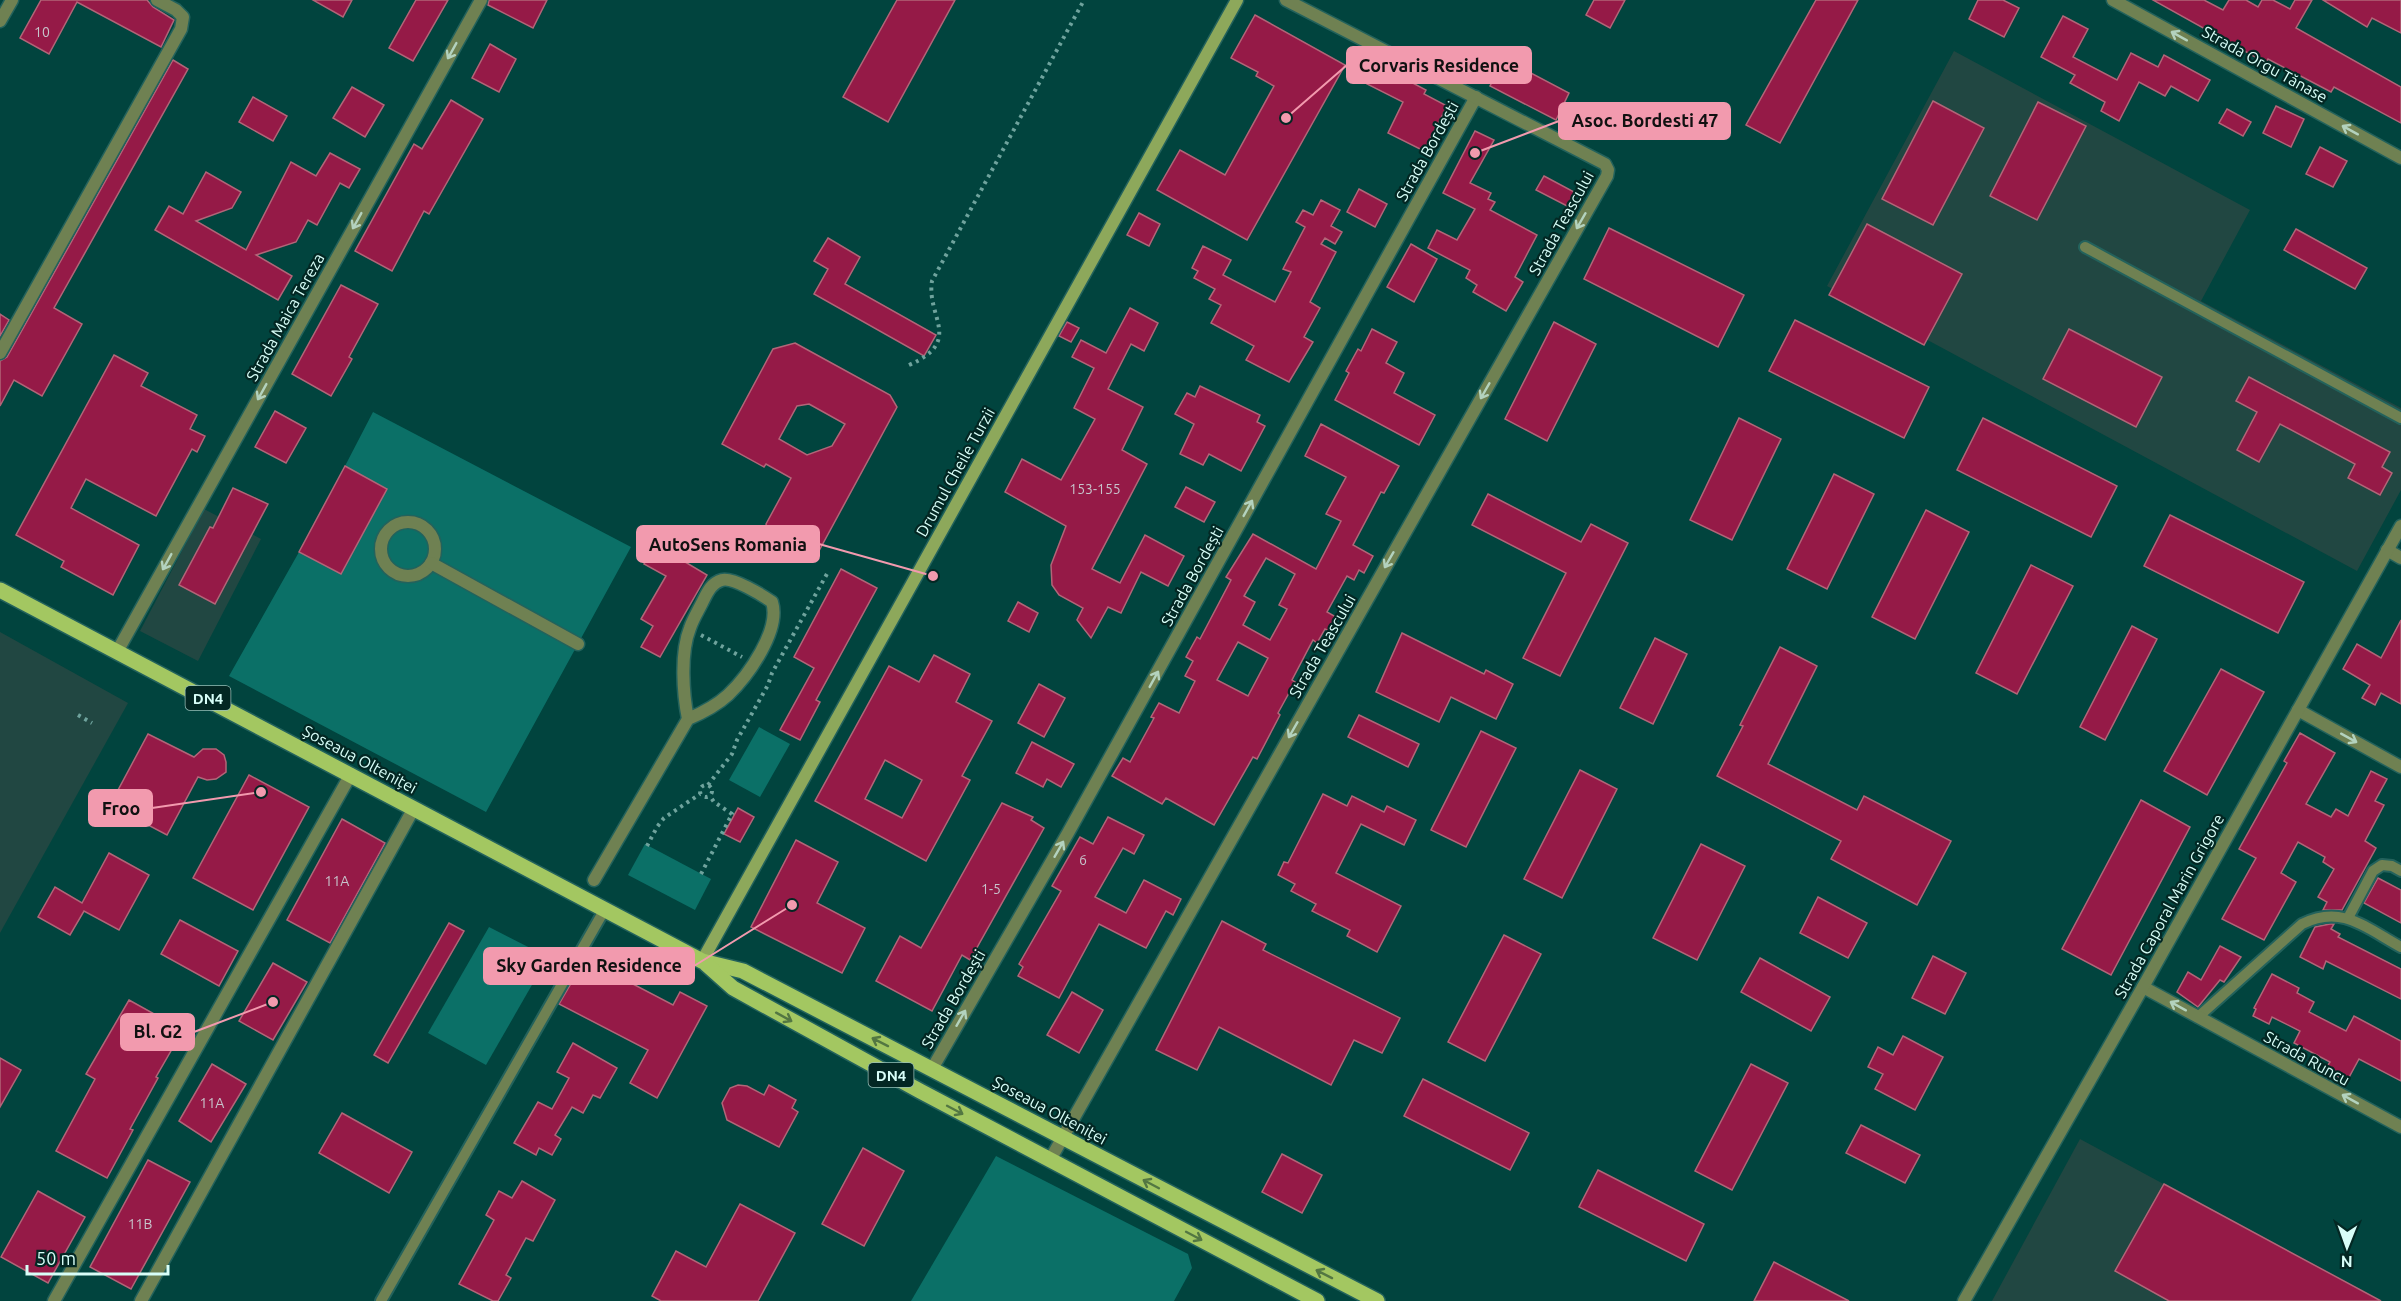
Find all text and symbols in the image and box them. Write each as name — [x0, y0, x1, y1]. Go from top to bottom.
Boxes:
street label: Strada Orgu Tănase — [2199, 22, 2331, 106]
house number: 10 — [34, 24, 50, 40]
one-way arrow — [2170, 30, 2188, 41]
one-way arrow — [446, 42, 458, 59]
callout: Corvaris Residence — [1347, 47, 1531, 83]
text: Corvaris Residence — [1359, 55, 1519, 75]
street label: Strada Bordești — [1392, 98, 1462, 204]
callout: Asoc. Bordesti 47 — [1559, 103, 1730, 139]
text: Asoc. Bordesti 47 — [1572, 110, 1719, 130]
one-way arrow — [2341, 124, 2359, 135]
street label: Strada Teascului — [1525, 168, 1597, 278]
one-way arrow — [351, 212, 363, 229]
one-way arrow — [1575, 212, 1587, 229]
street label: Strada Maica Tereza — [242, 250, 328, 384]
one-way arrow — [256, 382, 267, 400]
one-way arrow — [1479, 382, 1491, 399]
street label: Drumul Cheile Turzii — [912, 404, 998, 540]
house number: 153-155 — [1069, 481, 1121, 497]
one-way arrow — [1243, 500, 1254, 518]
street label: Strada Bordești — [1157, 523, 1227, 629]
callout: AutoSens Romania — [637, 526, 819, 562]
text: AutoSens Romania — [649, 534, 807, 554]
one-way arrow — [1383, 551, 1394, 569]
one-way arrow — [161, 553, 173, 570]
street label: Strada Teascului — [1285, 591, 1359, 701]
one-way arrow — [1148, 671, 1160, 688]
road number: DN4 — [186, 686, 230, 710]
street label: Șoseaua Olteniței — [300, 721, 420, 797]
one-way arrow — [1286, 721, 1298, 738]
one-way arrow — [2340, 733, 2357, 745]
callout: Froo — [89, 790, 152, 826]
text: Froo — [102, 798, 140, 818]
street label: Strada Caporal Marin Grigore — [2111, 811, 2227, 1001]
one-way arrow — [1053, 841, 1065, 858]
house number: 6 — [1079, 852, 1087, 868]
house number: 11A — [325, 873, 349, 889]
house number: 1-5 — [981, 881, 1001, 897]
street label: Strada Bordești — [917, 946, 989, 1052]
callout: Sky Garden Residence — [484, 948, 694, 984]
text: Sky Garden Residence — [496, 955, 682, 975]
one-way arrow — [2170, 1000, 2187, 1012]
one-way arrow — [956, 1010, 968, 1027]
one-way arrow — [775, 1011, 792, 1023]
callout: Bl. G2 — [121, 1014, 194, 1050]
text: Bl. G2 — [133, 1021, 183, 1041]
street label: Strada Runcu — [2261, 1027, 2353, 1089]
one-way arrow — [872, 1036, 890, 1047]
road number: DN4 — [868, 1063, 914, 1087]
street label: Șoseaua Olteniței — [990, 1072, 1110, 1148]
one-way arrow — [2341, 1093, 2359, 1104]
house number: 11A — [200, 1095, 224, 1111]
one-way arrow — [946, 1105, 964, 1116]
one-way arrow — [1143, 1178, 1161, 1190]
house number: 11B — [128, 1216, 152, 1232]
north arrow — [2317, 1217, 2377, 1277]
one-way arrow — [1185, 1231, 1203, 1242]
scale bar — [27, 1238, 168, 1276]
text: 50 m — [36, 1248, 76, 1268]
text: N — [2341, 1253, 2353, 1271]
one-way arrow — [1316, 1268, 1334, 1280]

